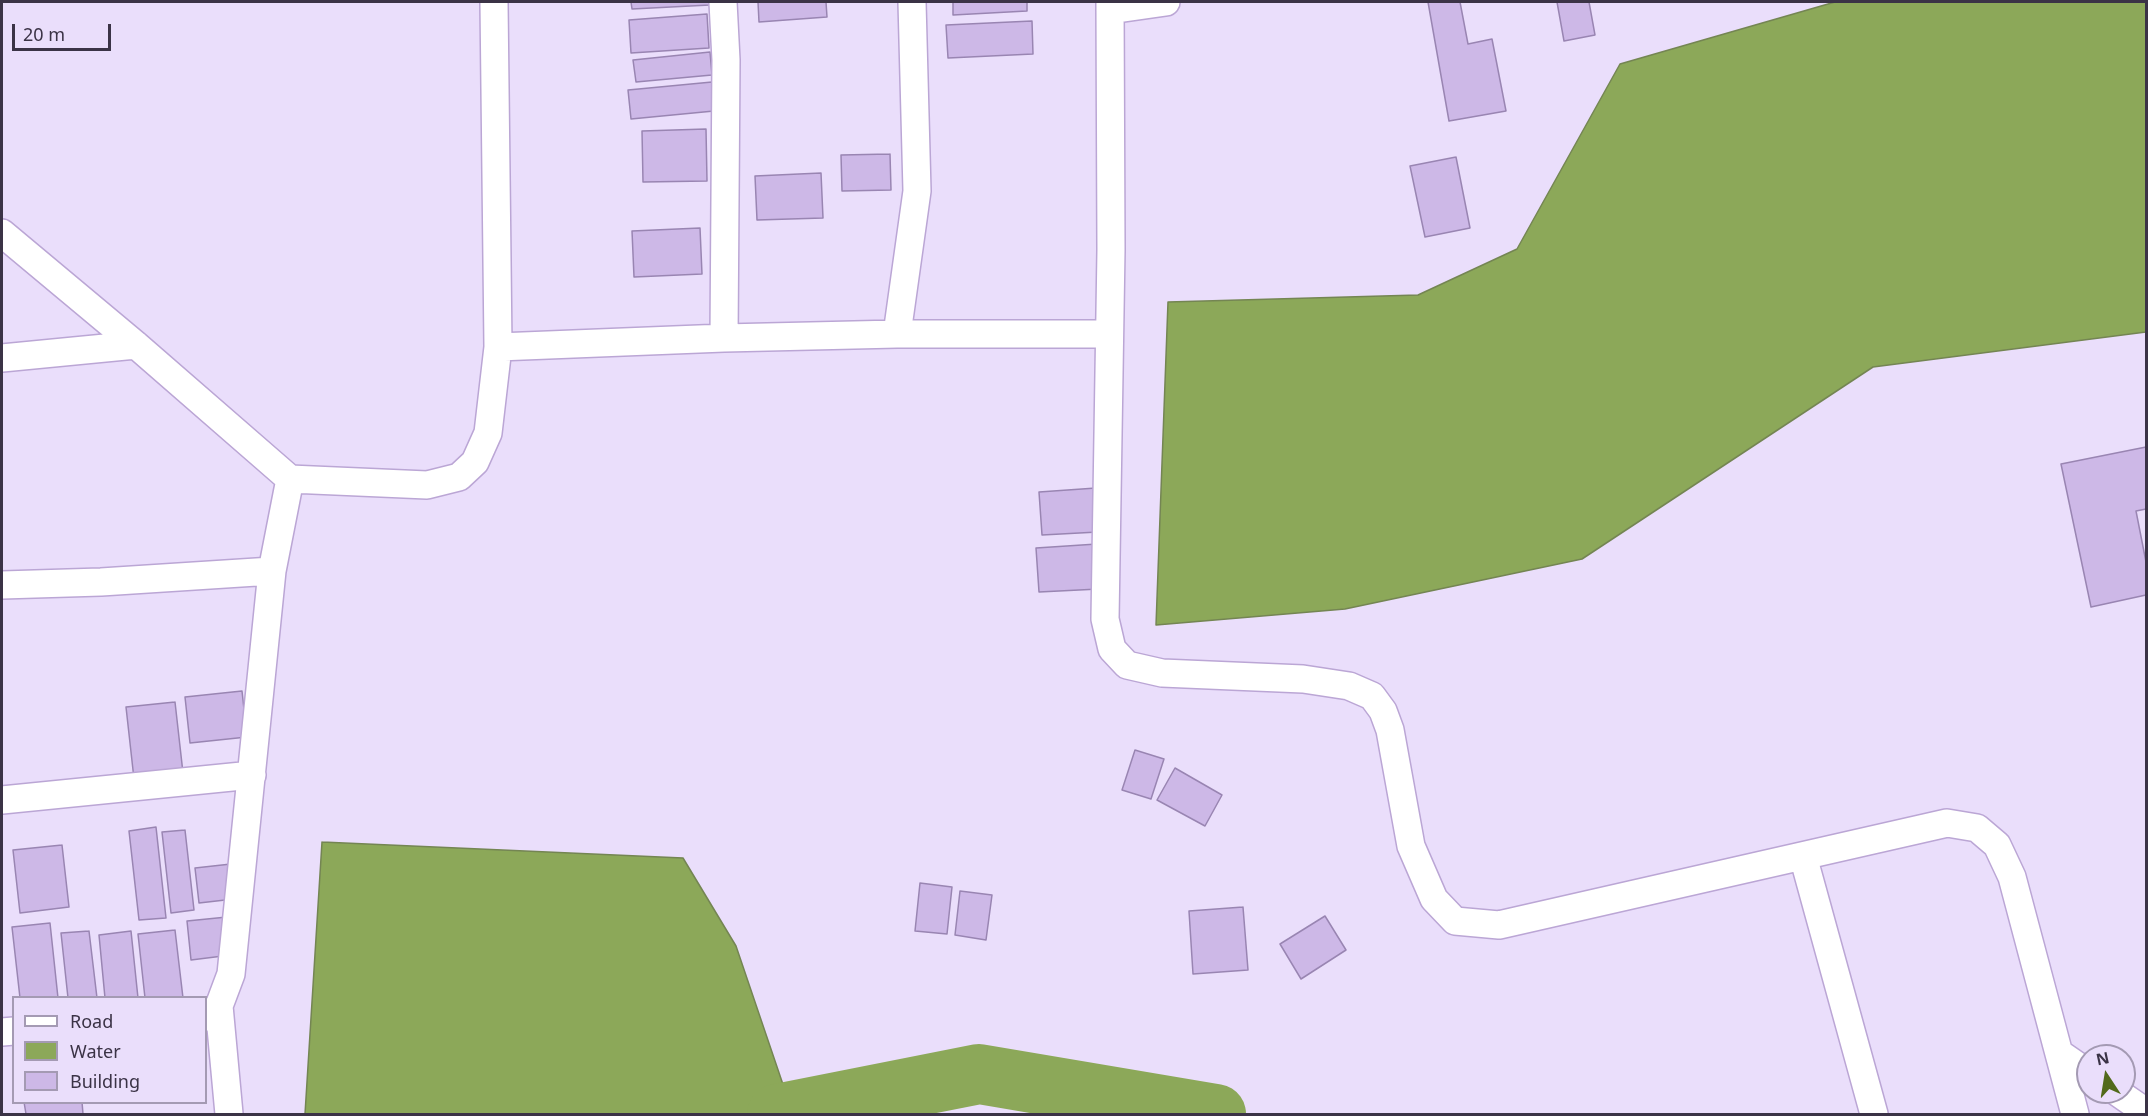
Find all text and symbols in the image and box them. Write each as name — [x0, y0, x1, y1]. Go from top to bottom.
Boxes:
scale bar — [15, 12, 114, 50]
text: 20 m — [23, 22, 65, 46]
legend — [12, 996, 207, 1104]
text: Road — [70, 1009, 113, 1033]
text: Water — [70, 1039, 121, 1063]
north arrow — [2076, 1044, 2136, 1104]
text: N — [2094, 1046, 2111, 1070]
text: Building — [70, 1069, 140, 1093]

